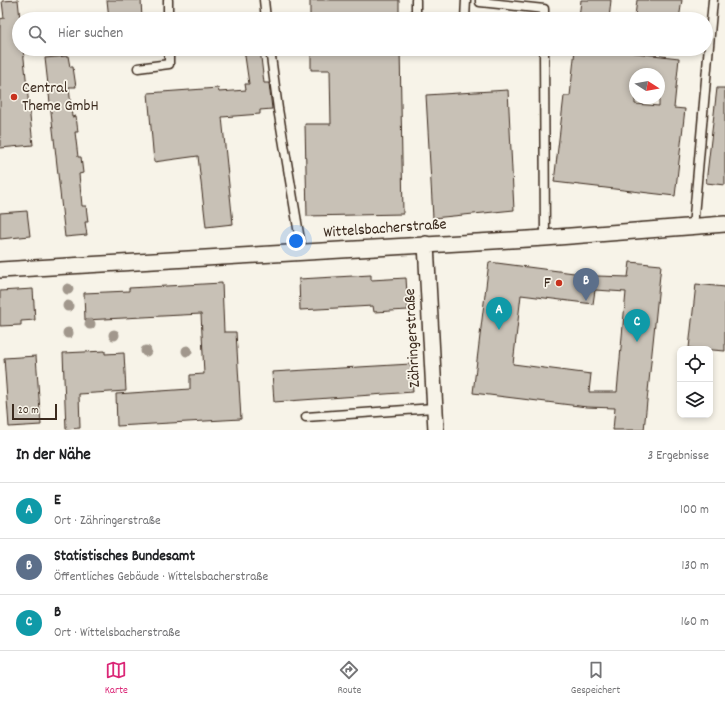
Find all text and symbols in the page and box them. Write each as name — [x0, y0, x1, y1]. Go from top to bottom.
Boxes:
search box — [12, 12, 713, 56]
icon: search — [26, 23, 48, 45]
text: Hier suchen — [58, 23, 123, 45]
north arrow — [629, 68, 665, 104]
place label: Central Theme GmbH — [22, 77, 99, 118]
marker: Central Theme GmbH — [9, 92, 19, 102]
street label: Wittelsbacherstraße — [323, 213, 447, 245]
your location — [286, 231, 306, 251]
pin: B — [573, 268, 599, 301]
place label: F — [544, 272, 551, 295]
marker: F — [554, 278, 564, 288]
street label: Zähringerstraße — [399, 288, 427, 388]
pin: A — [486, 297, 512, 330]
pin: C — [624, 309, 650, 342]
map controls — [677, 346, 713, 418]
button: locate — [677, 346, 713, 382]
button: layers — [677, 382, 713, 418]
scale bar — [12, 402, 57, 421]
text: 20 m — [18, 403, 39, 419]
text: In der Nähe — [16, 444, 91, 468]
text: 3 Ergebnisse — [647, 447, 709, 466]
text: E — [54, 490, 61, 512]
text: A — [25, 501, 33, 520]
text: 100 m — [680, 501, 709, 520]
text: Ort · Zähringerstraße — [54, 512, 161, 531]
text: Statistisches Bundesamt — [54, 546, 195, 568]
text: B — [26, 557, 32, 576]
text: 130 m — [681, 557, 709, 576]
text: Öffentliches Gebäude · Wittelsbacherstraße — [54, 568, 268, 587]
text: B — [54, 602, 61, 624]
text: C — [26, 613, 32, 632]
text: 160 m — [681, 613, 709, 632]
text: Ort · Wittelsbacherstraße — [54, 624, 180, 643]
tab: Karte — [105, 659, 128, 699]
tab: Route — [337, 659, 361, 699]
tab: Gespeichert — [571, 659, 620, 699]

